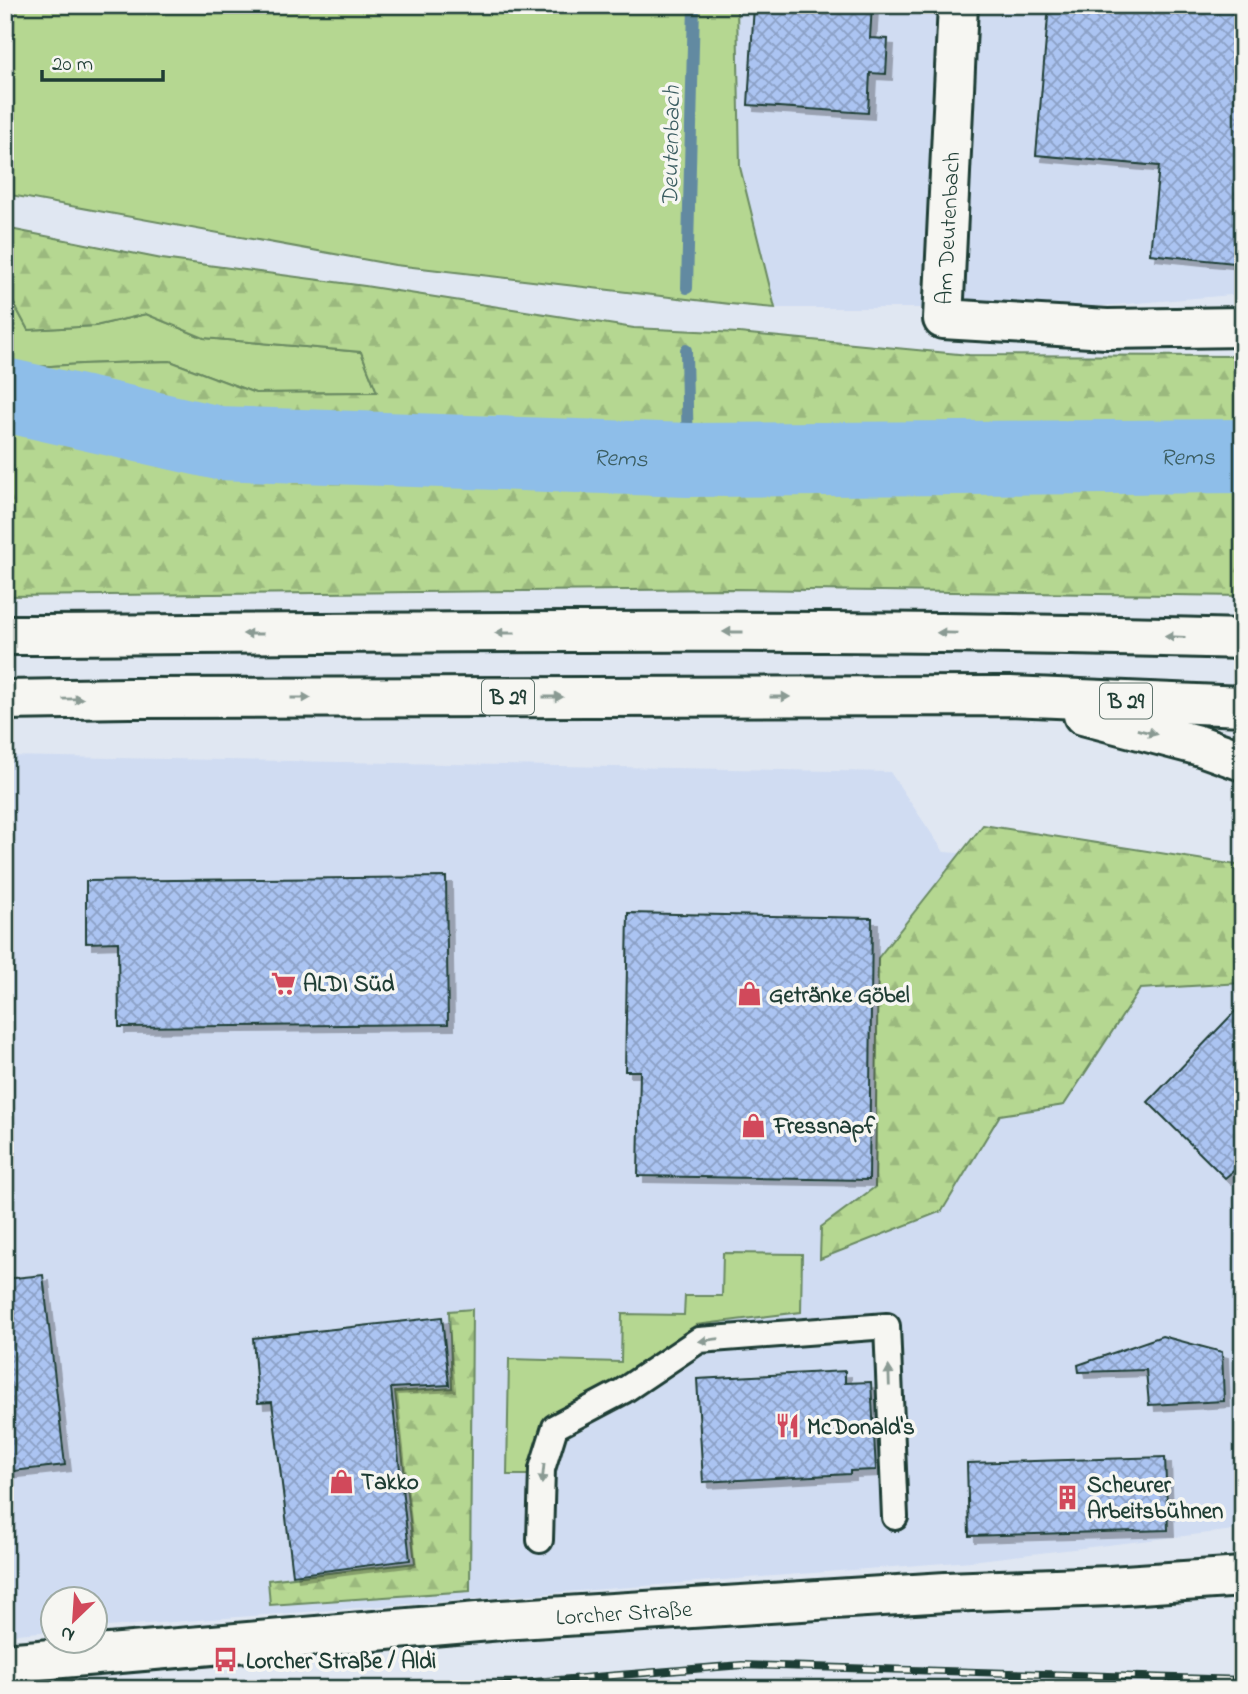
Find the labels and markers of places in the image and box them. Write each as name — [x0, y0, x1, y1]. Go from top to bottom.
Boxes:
supermarket icon: ALDI Süd — [269, 969, 297, 997]
place label: ALDI Süd — [303, 969, 395, 1002]
shop icon: Getränke Göbel — [735, 980, 763, 1008]
place label: Getränke Göbel — [769, 980, 910, 1013]
shop icon: Fressnapf — [740, 1111, 768, 1139]
place label: Fressnapf — [773, 1111, 876, 1144]
restaurant icon: McDonald's — [773, 1412, 801, 1440]
place label: McDonald's — [807, 1412, 915, 1445]
shop icon: Takko — [327, 1467, 355, 1495]
place label: Takko — [361, 1467, 419, 1500]
place label: Scheurer Arbeitsbühnen — [1087, 1470, 1223, 1529]
building icon: Scheurer Arbeitsbühnen — [1053, 1483, 1081, 1511]
bus stop icon: Lorcher Straße / Aldi — [212, 1646, 240, 1674]
place label: Lorcher Straße / Aldi — [246, 1646, 436, 1679]

